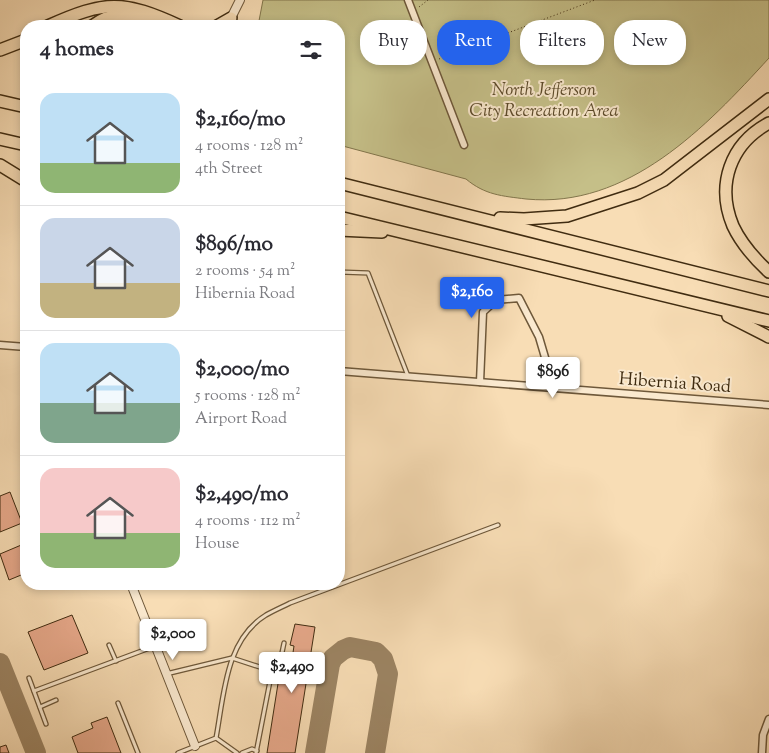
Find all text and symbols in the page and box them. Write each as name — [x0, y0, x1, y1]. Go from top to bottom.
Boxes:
chip: Buy — [360, 20, 427, 65]
chip: Rent — [437, 20, 510, 65]
chip: Filters — [520, 20, 604, 65]
chip: New — [614, 20, 686, 65]
text: 4 homes — [40, 35, 114, 65]
icon: filters — [297, 36, 325, 64]
park label: North Jefferson City Recreation Area — [469, 78, 619, 125]
text: $2,160/mo — [195, 105, 285, 135]
icon: home — [80, 113, 140, 173]
text: 4 rooms · 128 m² — [195, 135, 303, 158]
text: 4th Street — [195, 158, 263, 181]
text: $896/mo — [195, 230, 273, 260]
icon: home — [80, 238, 140, 298]
text: 2 rooms · 54 m² — [195, 260, 295, 283]
pin: $2,160 — [431, 276, 513, 319]
text: $2,160 — [451, 281, 493, 304]
text: Hibernia Road — [195, 283, 295, 306]
text: $2,000/mo — [195, 355, 290, 385]
pin: $896 — [523, 356, 583, 399]
text: $896 — [537, 361, 569, 384]
icon: home — [80, 363, 140, 423]
street label: Hibernia Road — [618, 367, 732, 401]
text: 5 rooms · 128 m² — [195, 385, 301, 408]
text: Airport Road — [195, 408, 287, 431]
text: $2,490/mo — [195, 480, 289, 510]
icon: home — [80, 488, 140, 548]
text: 4 rooms · 112 m² — [195, 510, 301, 533]
text: House — [195, 533, 239, 556]
pin: $2,000 — [132, 618, 214, 661]
text: $2,000 — [151, 623, 195, 646]
pin: $2,490 — [251, 652, 333, 694]
text: $2,490 — [270, 656, 314, 679]

